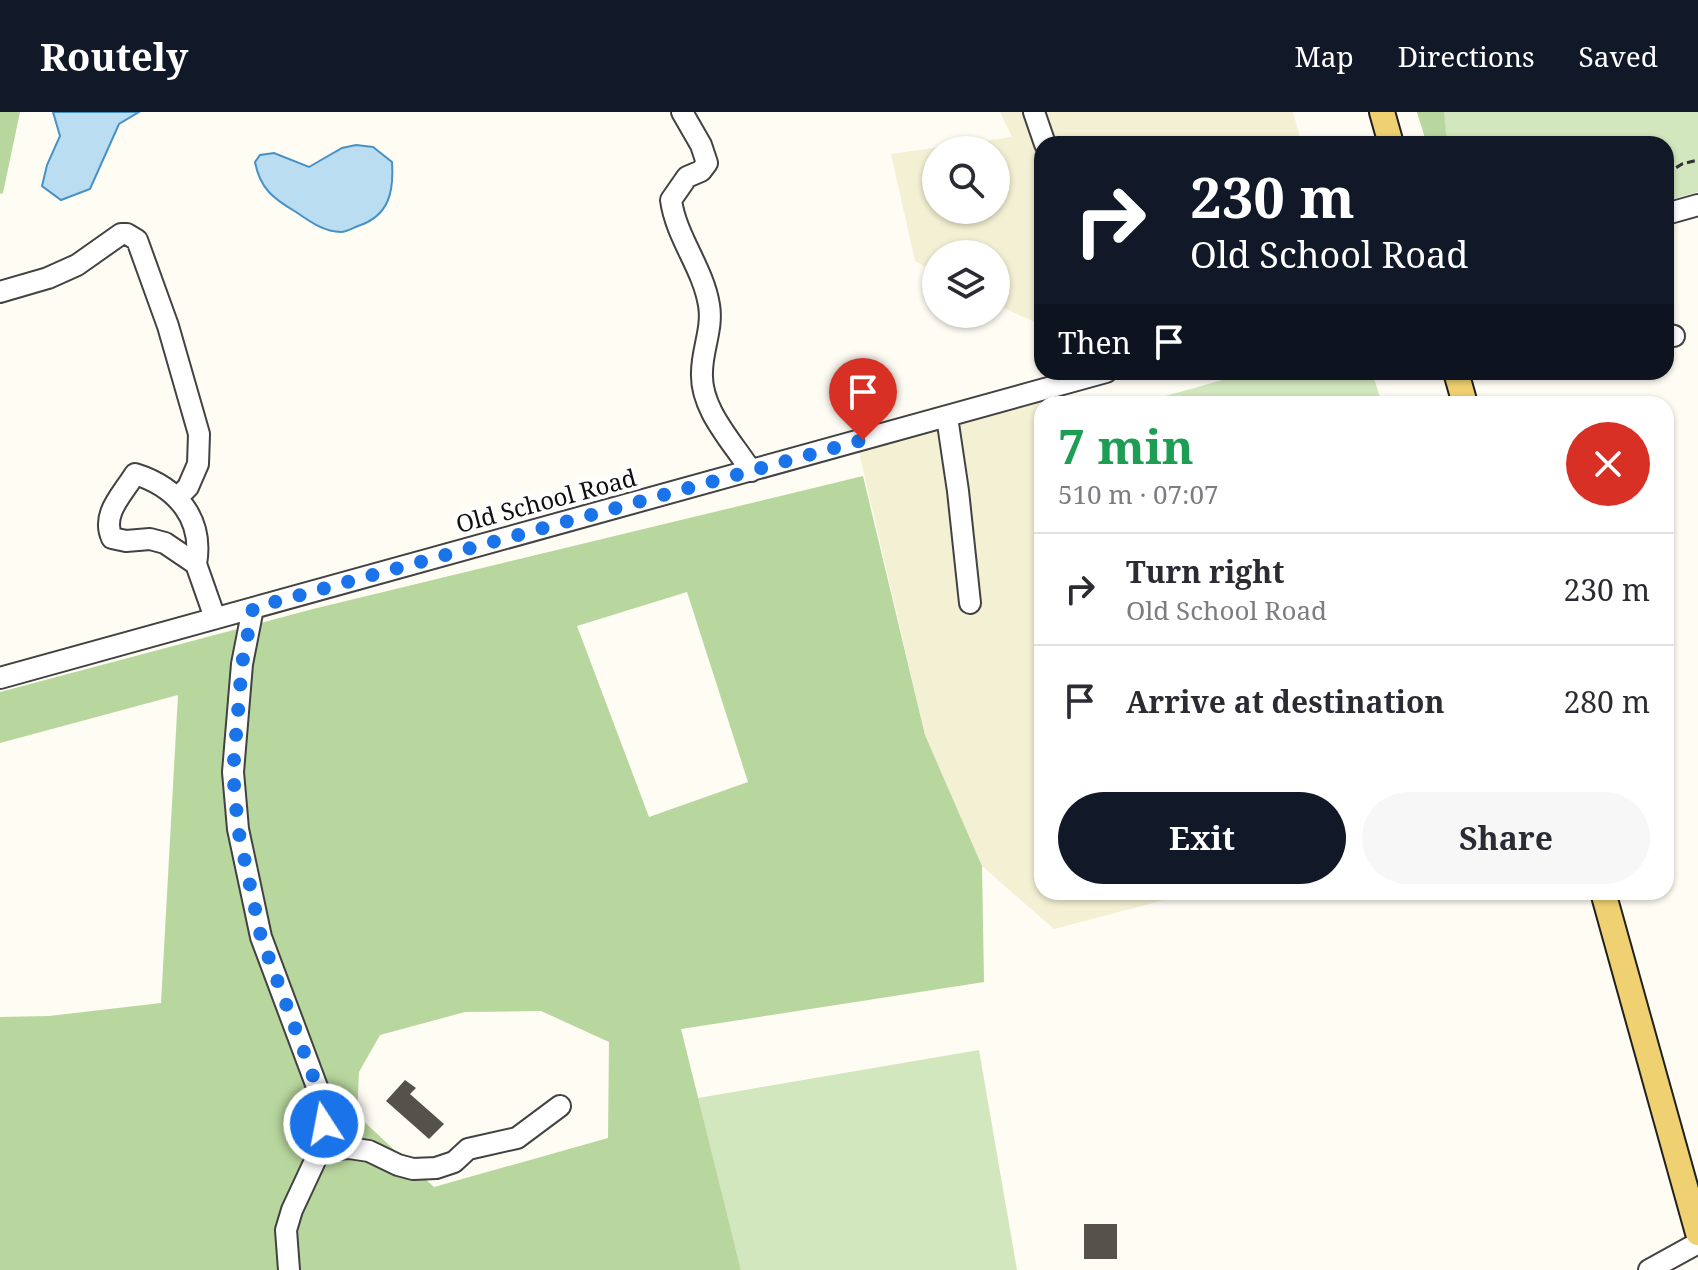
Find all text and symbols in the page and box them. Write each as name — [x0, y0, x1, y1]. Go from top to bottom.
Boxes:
text: Routely — [40, 30, 188, 82]
text: Map — [1294, 37, 1354, 75]
text: Directions — [1398, 37, 1535, 75]
text: Saved — [1579, 37, 1658, 75]
map controls — [922, 136, 1010, 328]
button: search — [922, 136, 1010, 224]
text: 230 m — [1190, 158, 1355, 234]
icon: right — [1058, 168, 1162, 272]
text: Old School Road — [1190, 230, 1468, 279]
button: layers — [922, 240, 1010, 328]
icon: arrive — [1147, 320, 1191, 364]
text: Then — [1058, 322, 1131, 363]
pin — [829, 358, 897, 440]
icon: arrive — [841, 370, 885, 414]
text: 7 min — [1058, 413, 1194, 478]
button: close — [1566, 422, 1650, 506]
street label: Old School Road — [452, 460, 640, 540]
text: 510 m · 07:07 — [1058, 476, 1219, 512]
text: Turn right — [1126, 551, 1284, 592]
icon: right — [1058, 567, 1102, 611]
text: 230 m — [1564, 569, 1650, 610]
text: Old School Road — [1126, 592, 1327, 628]
icon: arrive — [1058, 679, 1102, 723]
text: Arrive at destination — [1126, 681, 1445, 722]
text: 280 m — [1564, 681, 1650, 722]
button: Exit — [1058, 792, 1346, 884]
button: Share — [1362, 792, 1650, 884]
position arrow — [282, 1082, 366, 1166]

